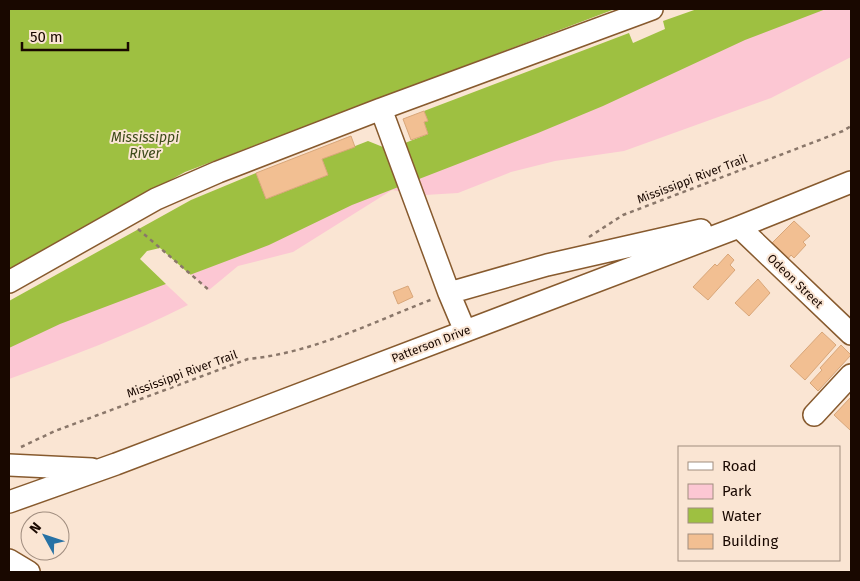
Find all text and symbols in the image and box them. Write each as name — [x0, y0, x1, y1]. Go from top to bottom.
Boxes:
scale bar — [22, 20, 129, 52]
text: 50 m — [30, 28, 63, 46]
water label: Mississippi River — [111, 129, 179, 162]
street label: Mississippi River Trail — [635, 151, 749, 206]
street label: Odeon Street — [764, 251, 826, 311]
street label: Patterson Drive — [390, 323, 472, 365]
street label: Mississippi River Trail — [125, 347, 240, 401]
legend — [678, 446, 840, 561]
text: Road — [722, 457, 757, 475]
text: Park — [722, 482, 752, 500]
text: Water — [722, 507, 761, 525]
north arrow — [20, 511, 70, 561]
text: N — [26, 519, 45, 537]
text: Building — [722, 532, 778, 550]

